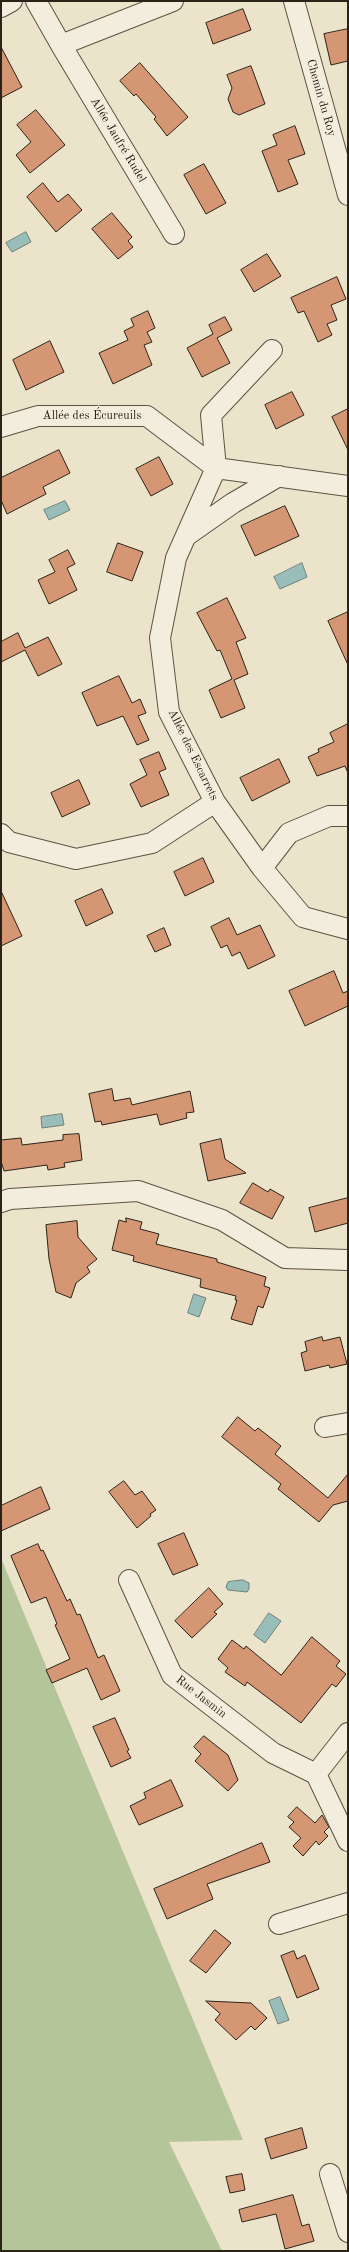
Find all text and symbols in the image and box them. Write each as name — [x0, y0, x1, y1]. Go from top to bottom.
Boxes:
street label: Chemin du Roy — [303, 58, 339, 138]
street label: Allée Jaufré Rudel — [87, 95, 149, 185]
street label: Allée des Écureuils — [43, 409, 141, 423]
street label: Allée des Escarrets — [165, 707, 221, 803]
street label: Rue Jasmin — [173, 1673, 229, 1721]

